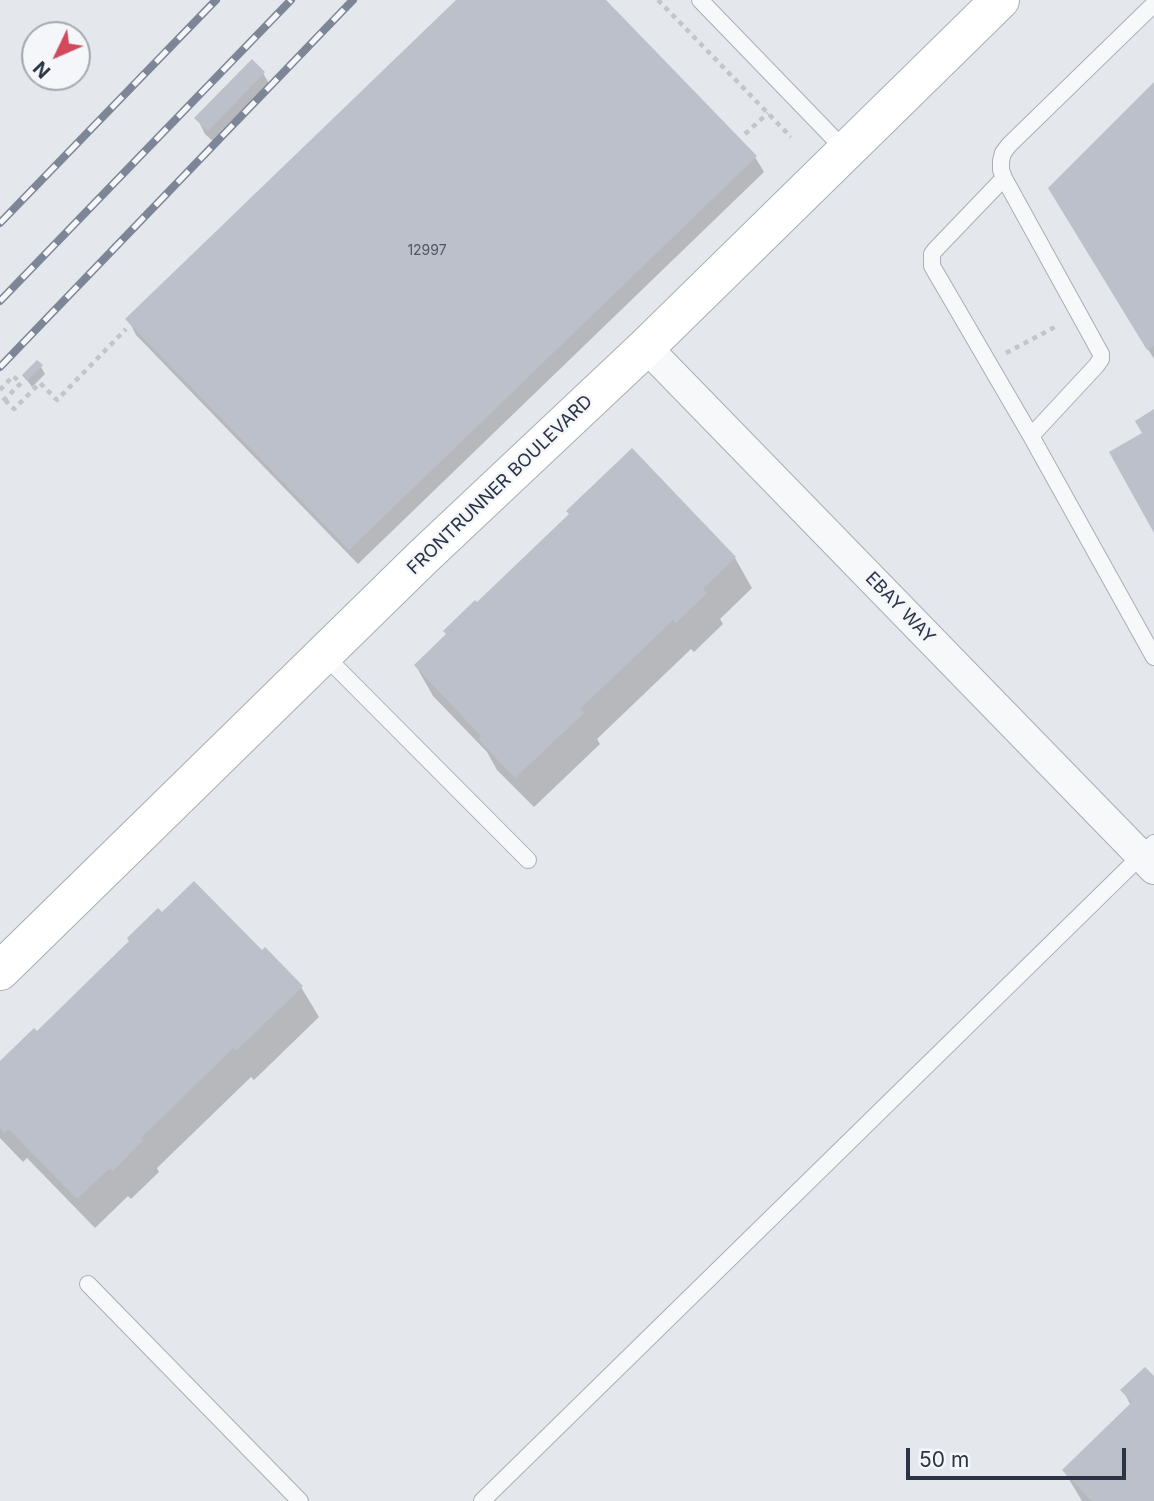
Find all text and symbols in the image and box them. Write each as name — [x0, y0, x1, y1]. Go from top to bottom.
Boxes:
north arrow — [21, 21, 91, 91]
text: N — [29, 56, 55, 83]
house number: 12997 — [407, 243, 447, 259]
street label: FRONTRUNNER BOULEVARD — [403, 391, 597, 579]
street label: EBAY WAY — [861, 568, 939, 648]
scale bar — [909, 1434, 1130, 1478]
text: 50 m — [919, 1447, 969, 1472]

